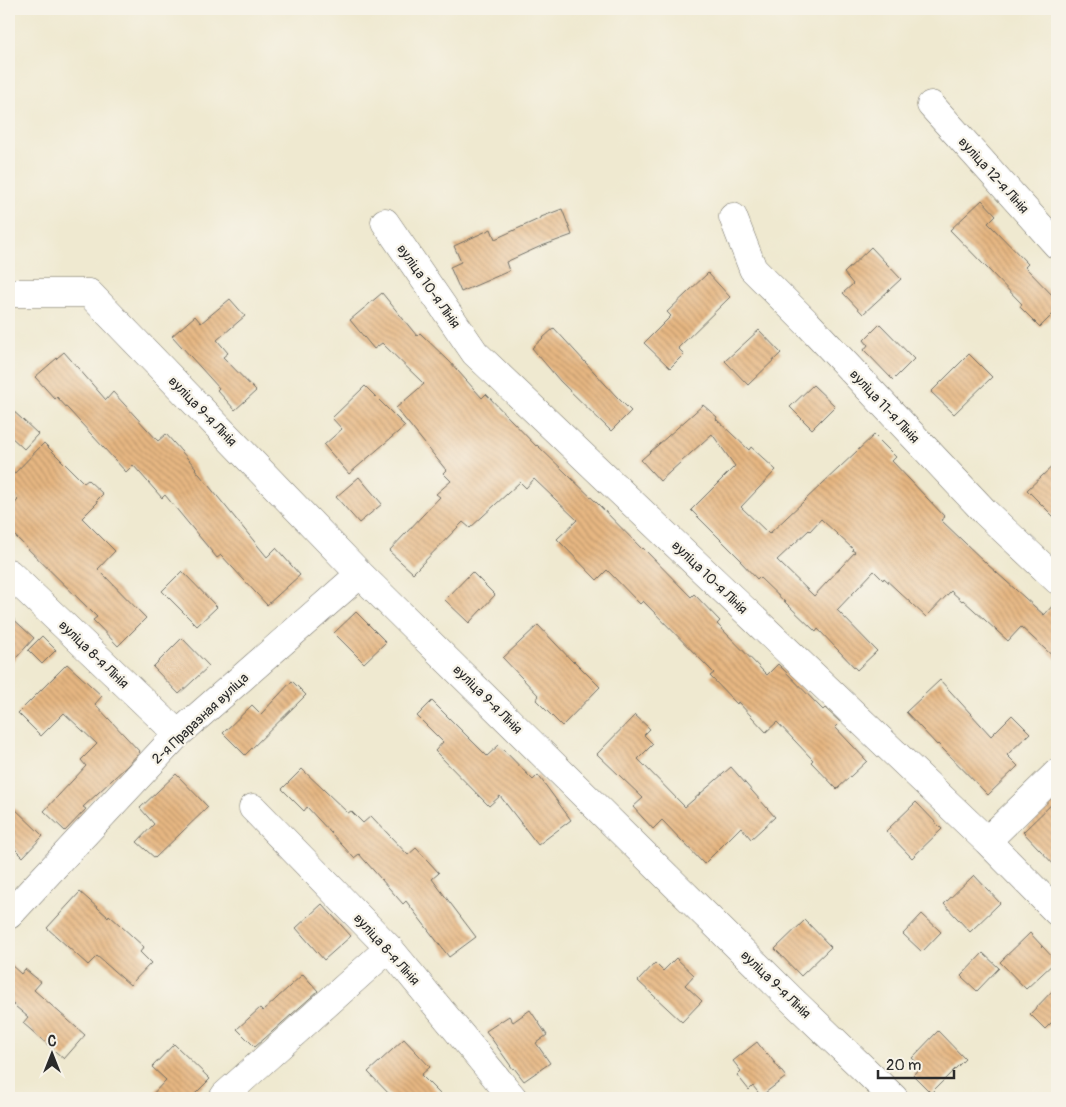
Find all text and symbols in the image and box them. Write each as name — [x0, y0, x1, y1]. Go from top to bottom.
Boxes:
street label: вуліца 12-я Лінія — [955, 134, 1032, 217]
street label: вуліца 10-я Лінія — [393, 241, 464, 332]
street label: вуліца 11-я Лінія — [846, 366, 923, 447]
street label: вуліца 9-я Лінія — [165, 373, 240, 450]
street label: вуліца 10-я Лінія — [668, 537, 751, 618]
street label: вуліца 8-я Лінія — [55, 617, 132, 692]
street label: вуліца 9-я Лінія — [450, 661, 526, 737]
street label: 2-я Праразная вуліца — [148, 669, 252, 768]
street label: вуліца 8-я Лінія — [350, 910, 423, 989]
street label: вуліца 9-я Лінія — [737, 947, 814, 1022]
north arrow — [28, 1030, 78, 1080]
text: С — [48, 1033, 57, 1050]
scale bar — [878, 1047, 955, 1079]
text: 20 m — [886, 1056, 921, 1075]

